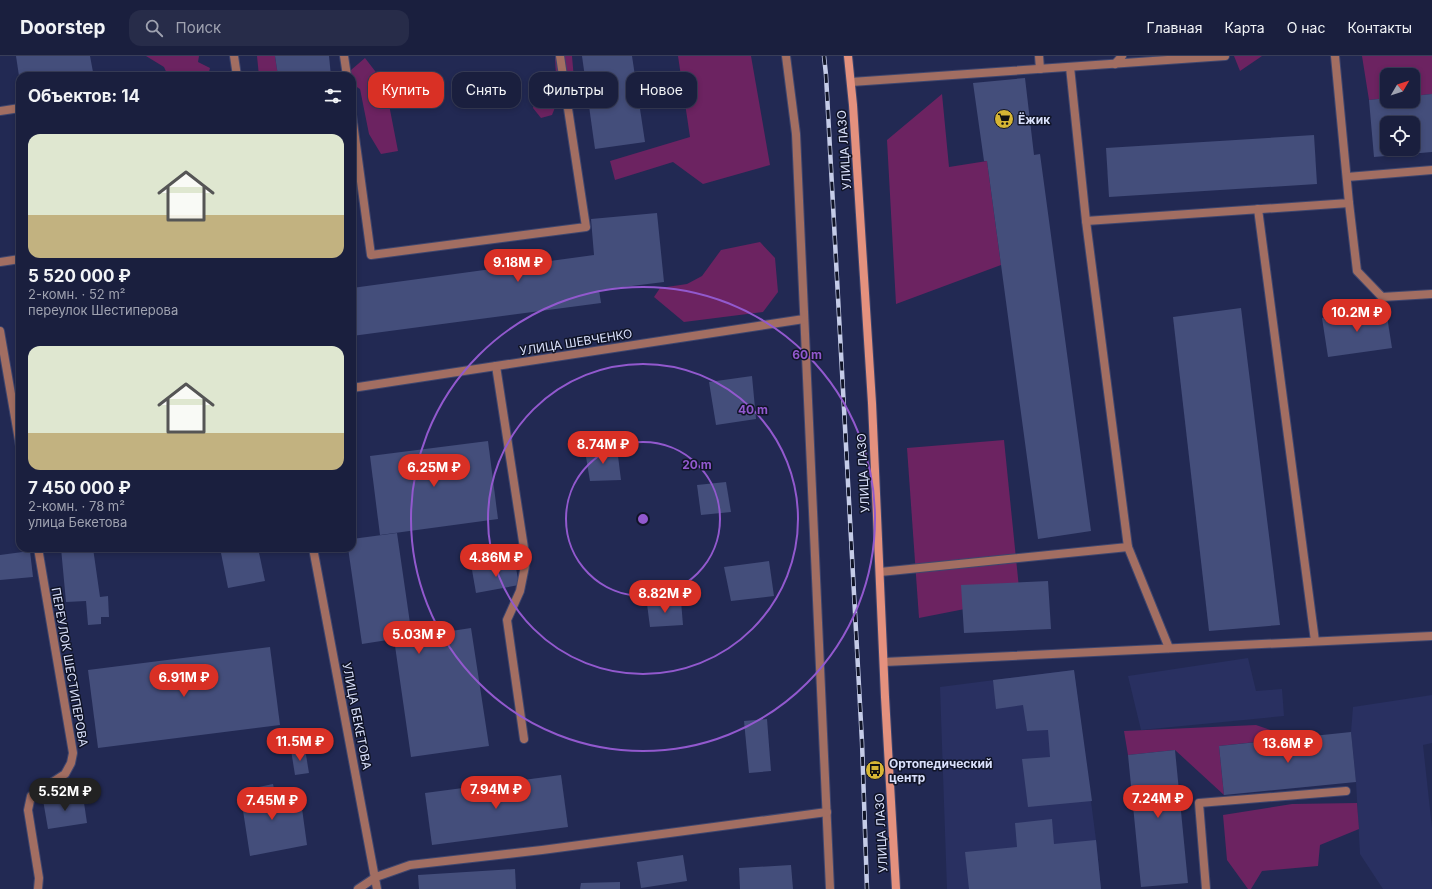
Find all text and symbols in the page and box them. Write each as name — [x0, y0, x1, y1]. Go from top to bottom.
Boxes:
search box — [129, 10, 409, 46]
text: Doorstep — [20, 16, 105, 39]
icon: search — [143, 17, 165, 39]
text: Поиск — [175, 18, 221, 37]
text: Главная — [1147, 19, 1202, 36]
text: Карта — [1224, 19, 1265, 36]
text: О нас — [1287, 19, 1325, 36]
text: Контакты — [1347, 19, 1412, 36]
north arrow — [1380, 68, 1420, 108]
map controls — [1380, 68, 1420, 156]
chip: Купить — [368, 72, 444, 108]
chip: Снять — [452, 72, 521, 108]
chip: Фильтры — [529, 72, 618, 108]
chip: Новое — [626, 72, 697, 108]
icon: filters — [322, 85, 344, 107]
text: Объектов: 14 — [28, 86, 140, 106]
supermarket icon: Ёжик — [993, 108, 1015, 130]
street label: УЛИЦА ЛАЗО — [834, 110, 854, 190]
place label: Ёжик — [1018, 112, 1050, 127]
button: locate — [1380, 116, 1420, 156]
icon: home — [150, 160, 222, 232]
pin: 9.18M ₽ — [481, 249, 555, 283]
text: 9.18M ₽ — [493, 254, 543, 270]
text: 5 520 000 ₽ — [28, 266, 131, 286]
text: 2-комн. · 52 m² — [28, 286, 126, 302]
pin: 10.2M ₽ — [1320, 299, 1394, 333]
text: переулок Шестиперова — [28, 302, 178, 318]
text: 10.2M ₽ — [1331, 304, 1383, 320]
street label: УЛИЦА ШЕВЧЕНКО — [519, 326, 633, 358]
text: 60 m — [792, 347, 822, 362]
icon: home — [150, 372, 222, 444]
text: 40 m — [738, 402, 768, 417]
pin: 8.74M ₽ — [566, 431, 640, 465]
street label: УЛИЦА ЛАЗО — [853, 433, 873, 513]
text: 8.74M ₽ — [577, 436, 629, 452]
pin: 6.25M ₽ — [397, 454, 471, 488]
text: 20 m — [682, 457, 712, 472]
text: 6.25M ₽ — [407, 459, 461, 475]
text: 7 450 000 ₽ — [28, 478, 131, 498]
text: 2-комн. · 78 m² — [28, 498, 125, 514]
centre of rings — [636, 512, 650, 526]
text: улица Бекетова — [28, 514, 127, 530]
pin: 4.86M ₽ — [459, 544, 533, 578]
text: 4.86M ₽ — [469, 549, 523, 565]
pin: 8.82M ₽ — [628, 580, 702, 614]
text: 8.82M ₽ — [638, 585, 692, 601]
street label: ПЕРЕУЛОК ШЕСТИПЕРОВА — [49, 586, 91, 748]
pin: 5.03M ₽ — [382, 621, 456, 655]
text: 5.03M ₽ — [392, 626, 446, 642]
street label: УЛИЦА БЕКЕТОВА — [339, 661, 375, 771]
pin: 6.91M ₽ — [147, 664, 221, 698]
text: 6.91M ₽ — [158, 669, 210, 685]
pin: 11.5M ₽ — [263, 728, 337, 762]
pin: 13.6M ₽ — [1251, 730, 1325, 764]
text: 11.5M ₽ — [276, 733, 324, 749]
text: 13.6M ₽ — [1263, 735, 1313, 751]
place label: Ортопедический центр — [889, 756, 992, 785]
bus stop icon: Ортопедический центр — [864, 759, 886, 781]
pin: 7.94M ₽ — [459, 776, 533, 810]
pin: 5.52M ₽ — [28, 778, 102, 812]
text: 7.94M ₽ — [470, 781, 522, 797]
text: 5.52M ₽ — [38, 783, 92, 799]
pin: 7.24M ₽ — [1121, 785, 1195, 819]
pin: 7.45M ₽ — [235, 787, 309, 821]
text: 7.24M ₽ — [1132, 790, 1184, 806]
text: 7.45M ₽ — [246, 792, 298, 808]
street label: УЛИЦА ЛАЗО — [871, 793, 891, 873]

